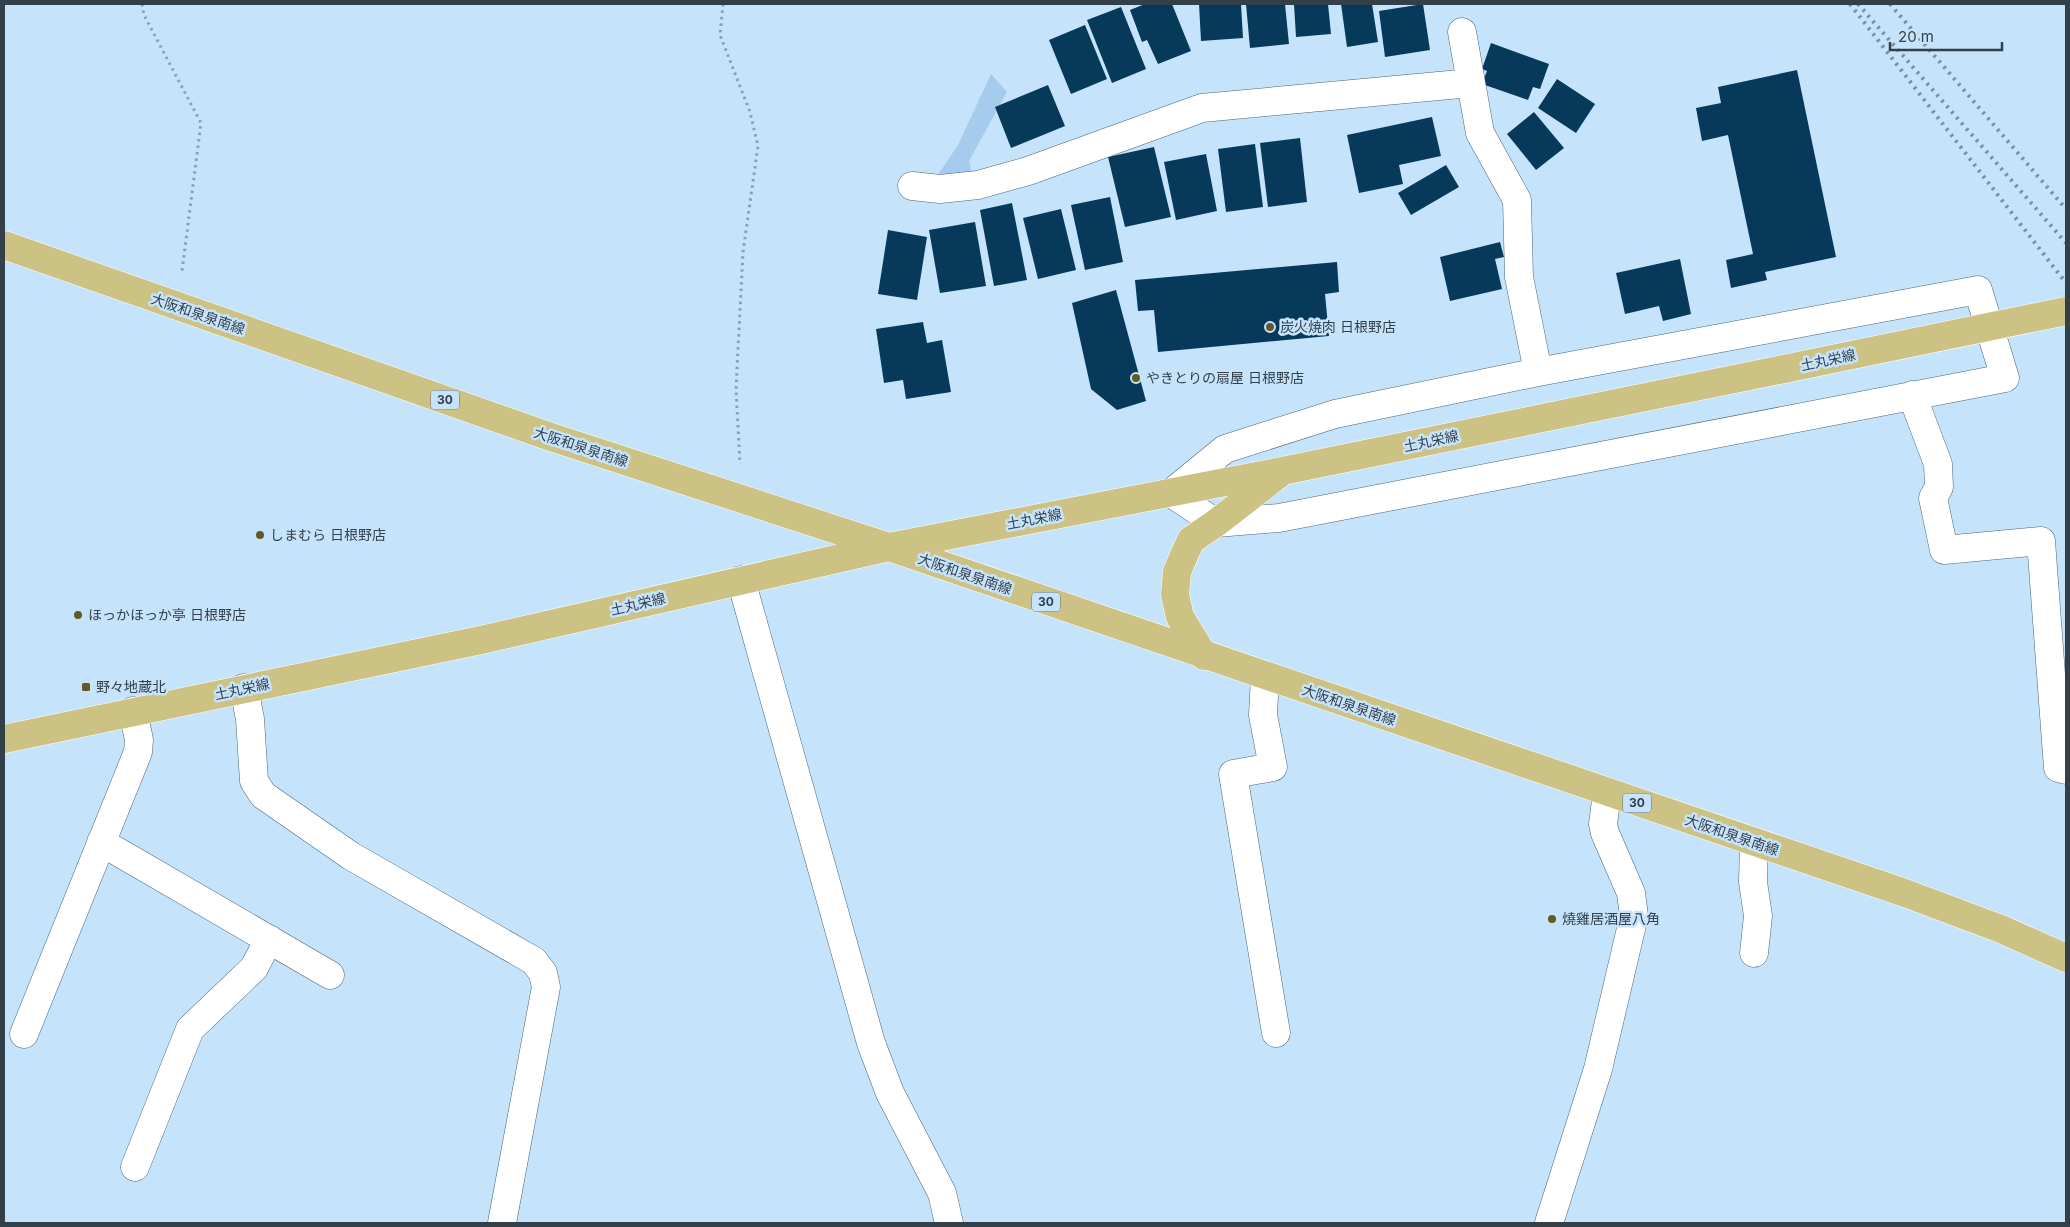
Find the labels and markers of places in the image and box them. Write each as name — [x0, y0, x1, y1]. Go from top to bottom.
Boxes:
place label: 炭火焼肉 日根野店 — [1280, 318, 1396, 335]
marker: 炭火焼肉 日根野店 — [1264, 321, 1276, 333]
place label: やきとりの扇屋 日根野店 — [1146, 369, 1304, 386]
marker: やきとりの扇屋 日根野店 — [1130, 372, 1142, 384]
place label: しまむら 日根野店 — [270, 526, 386, 543]
marker: しまむら 日根野店 — [254, 529, 266, 541]
place label: ほっかほっか亭 日根野店 — [88, 606, 246, 623]
marker: ほっかほっか亭 日根野店 — [72, 609, 84, 621]
place label: 野々地蔵北 — [96, 678, 166, 695]
marker: 野々地蔵北 — [80, 681, 92, 693]
place label: 燒雞居酒屋八角 — [1562, 910, 1660, 927]
marker: 燒雞居酒屋八角 — [1546, 913, 1558, 925]

